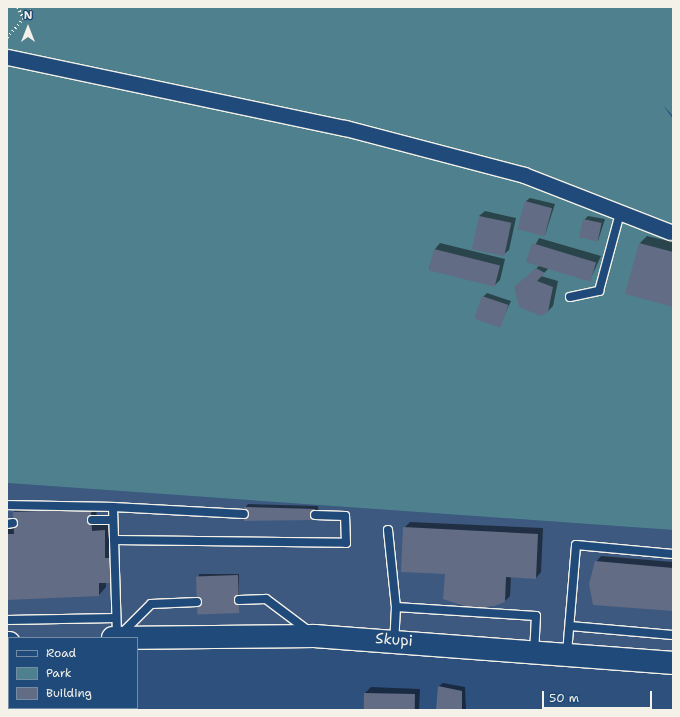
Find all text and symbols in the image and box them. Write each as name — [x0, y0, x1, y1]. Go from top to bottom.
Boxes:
north arrow — [8, 8, 48, 48]
text: N — [24, 8, 32, 23]
street label: Skupi — [375, 630, 413, 650]
legend — [8, 637, 138, 709]
text: Road — [46, 645, 76, 661]
text: Park — [46, 665, 72, 681]
scale bar — [544, 683, 654, 709]
text: Building — [46, 685, 92, 701]
text: 50 m — [549, 690, 579, 706]

